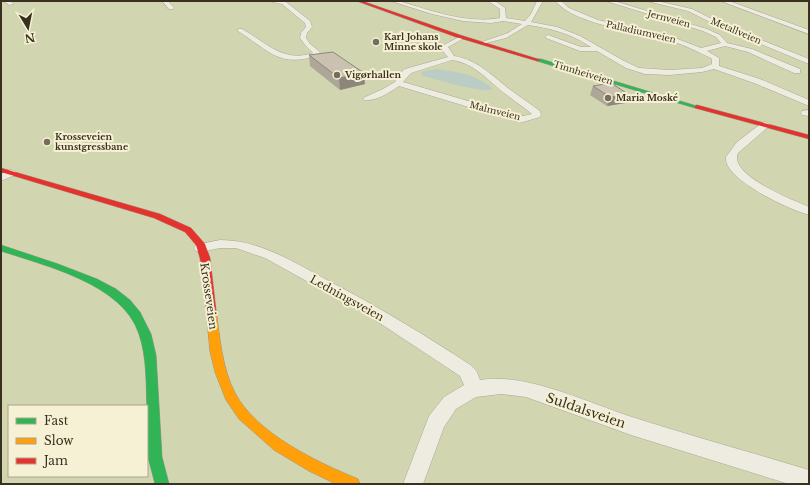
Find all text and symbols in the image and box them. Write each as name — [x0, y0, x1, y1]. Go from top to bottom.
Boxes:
street label: Jernveien — [646, 7, 692, 29]
north arrow — [8, 8, 48, 48]
street label: Metallveien — [709, 15, 763, 46]
street label: Palladiumveien — [605, 18, 677, 45]
text: N — [23, 30, 36, 46]
place label: Karl Johans Minne skole — [384, 31, 443, 52]
marker: Karl Johans Minne skole — [371, 37, 381, 47]
street label: Tinnheiveien — [552, 58, 614, 87]
place label: Vigørhallen — [344, 69, 401, 80]
marker: Vigørhallen — [332, 70, 342, 80]
place label: Maria Moské — [616, 92, 678, 103]
marker: Maria Moské — [603, 93, 613, 103]
street label: Malmveien — [469, 99, 522, 122]
place label: Krosseveien kunstgressbane — [55, 131, 128, 152]
marker: Krosseveien kunstgressbane — [42, 137, 52, 147]
street label: Krosseveien — [197, 262, 221, 331]
street label: Ledningsveien — [308, 272, 387, 324]
street label: Suldalsveien — [544, 389, 628, 432]
legend — [8, 405, 148, 477]
text: Fast — [44, 413, 69, 428]
text: Slow — [44, 433, 74, 448]
text: Jam — [42, 453, 68, 468]

